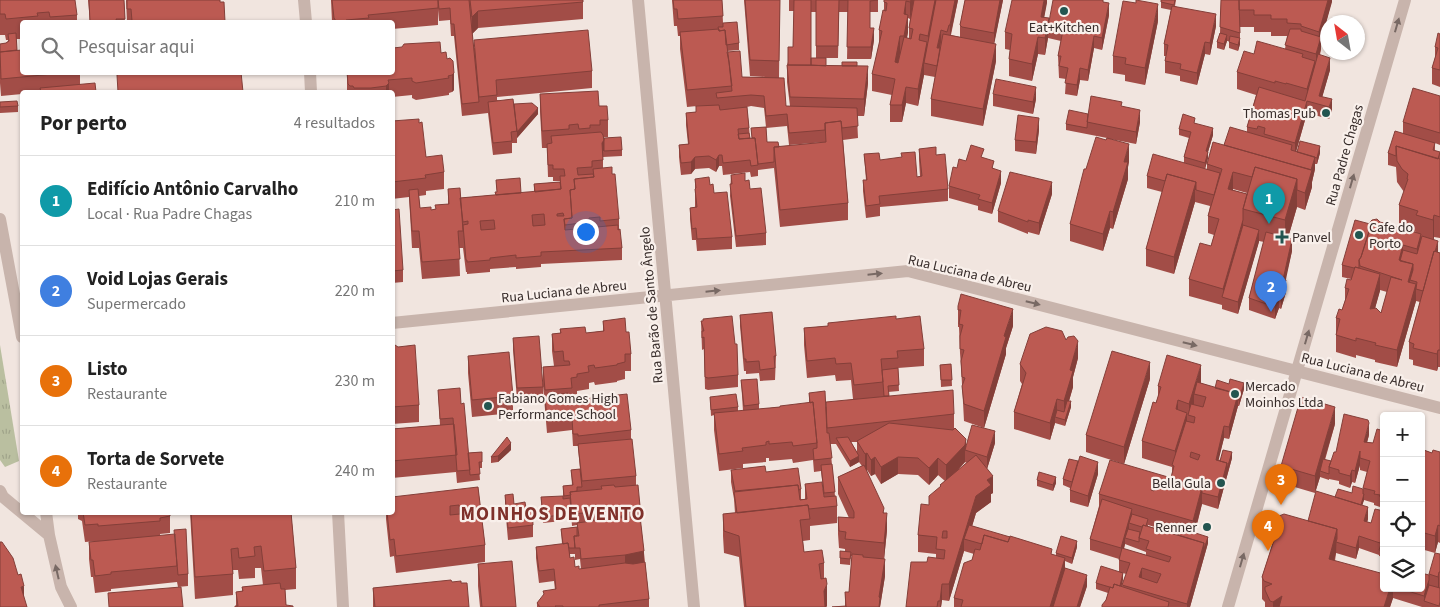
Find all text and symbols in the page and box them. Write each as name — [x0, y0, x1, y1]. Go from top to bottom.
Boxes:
marker: Eat+Kitchen — [1058, 5, 1070, 17]
north arrow — [1320, 15, 1365, 60]
one-way arrow — [1394, 17, 1402, 32]
place label: Eat+Kitchen — [1029, 18, 1099, 38]
search box — [20, 20, 395, 75]
icon: search — [38, 34, 66, 62]
text: Pesquisar aqui — [78, 34, 194, 61]
street label: Rua Padre Chagas — [1321, 102, 1369, 208]
place label: Thomas Pub — [1243, 104, 1316, 124]
marker: Thomas Pub — [1320, 107, 1332, 119]
text: Por perto — [40, 108, 127, 138]
text: 4 resultados — [294, 112, 375, 134]
one-way arrow — [1348, 173, 1356, 188]
text: Edifício Antônio Carvalho — [87, 176, 298, 203]
pin: 1 — [1253, 183, 1285, 224]
text: 1 — [52, 190, 60, 212]
text: 210 m — [335, 190, 375, 212]
text: Local · Rua Padre Chagas — [87, 203, 252, 225]
place label: Cafe do Porto — [1369, 218, 1413, 254]
your location — [573, 219, 599, 245]
street label: Rua Barão de Santo Ângelo — [635, 226, 669, 384]
place label: Panvel — [1292, 228, 1331, 248]
marker: Cafe do Porto — [1353, 229, 1365, 241]
marker: Panvel — [1276, 231, 1288, 243]
street label: Rua Luciana de Abreu — [906, 250, 1034, 298]
text: Void Lojas Gerais — [87, 266, 228, 293]
one-way arrow — [867, 270, 883, 278]
pin: 2 — [1255, 271, 1287, 312]
street label: Rua Luciana de Abreu — [500, 275, 628, 309]
text: 2 — [52, 280, 60, 302]
text: 220 m — [335, 280, 375, 302]
one-way arrow — [705, 287, 721, 295]
text: Supermercado — [87, 293, 186, 315]
one-way arrow — [1025, 299, 1041, 307]
one-way arrow — [1303, 329, 1311, 344]
one-way arrow — [1183, 340, 1198, 348]
street label: Rua Luciana de Abreu — [1299, 348, 1426, 398]
text: Listo — [87, 356, 128, 383]
text: 3 — [52, 370, 60, 392]
text: 230 m — [335, 370, 375, 392]
place label: Mercado Moinhos Ltda — [1245, 377, 1324, 413]
text: Restaurante — [87, 383, 167, 405]
marker: Mercado Moinhos Ltda — [1229, 388, 1241, 400]
place label: Fabiano Gomes High Performance School — [498, 389, 618, 425]
marker: Fabiano Gomes High Performance School — [482, 400, 494, 412]
map controls — [1380, 412, 1425, 592]
button: + — [1380, 412, 1425, 457]
text: Torta de Sorvete — [87, 446, 224, 473]
button: − — [1380, 457, 1425, 502]
text: 4 — [52, 460, 60, 482]
text: 240 m — [335, 460, 375, 482]
pin: 3 — [1265, 464, 1297, 505]
text: Restaurante — [87, 473, 167, 495]
place label: Bella Gula — [1152, 474, 1211, 494]
marker: Bella Gula — [1215, 477, 1227, 489]
district label: MOINHOS DE VENTO — [461, 501, 645, 528]
button: locate — [1380, 502, 1425, 547]
pin: 4 — [1252, 510, 1284, 551]
place label: Renner — [1155, 518, 1197, 538]
marker: Renner — [1201, 521, 1213, 533]
button: layers — [1380, 547, 1425, 592]
one-way arrow — [1238, 553, 1246, 568]
one-way arrow — [53, 565, 61, 580]

